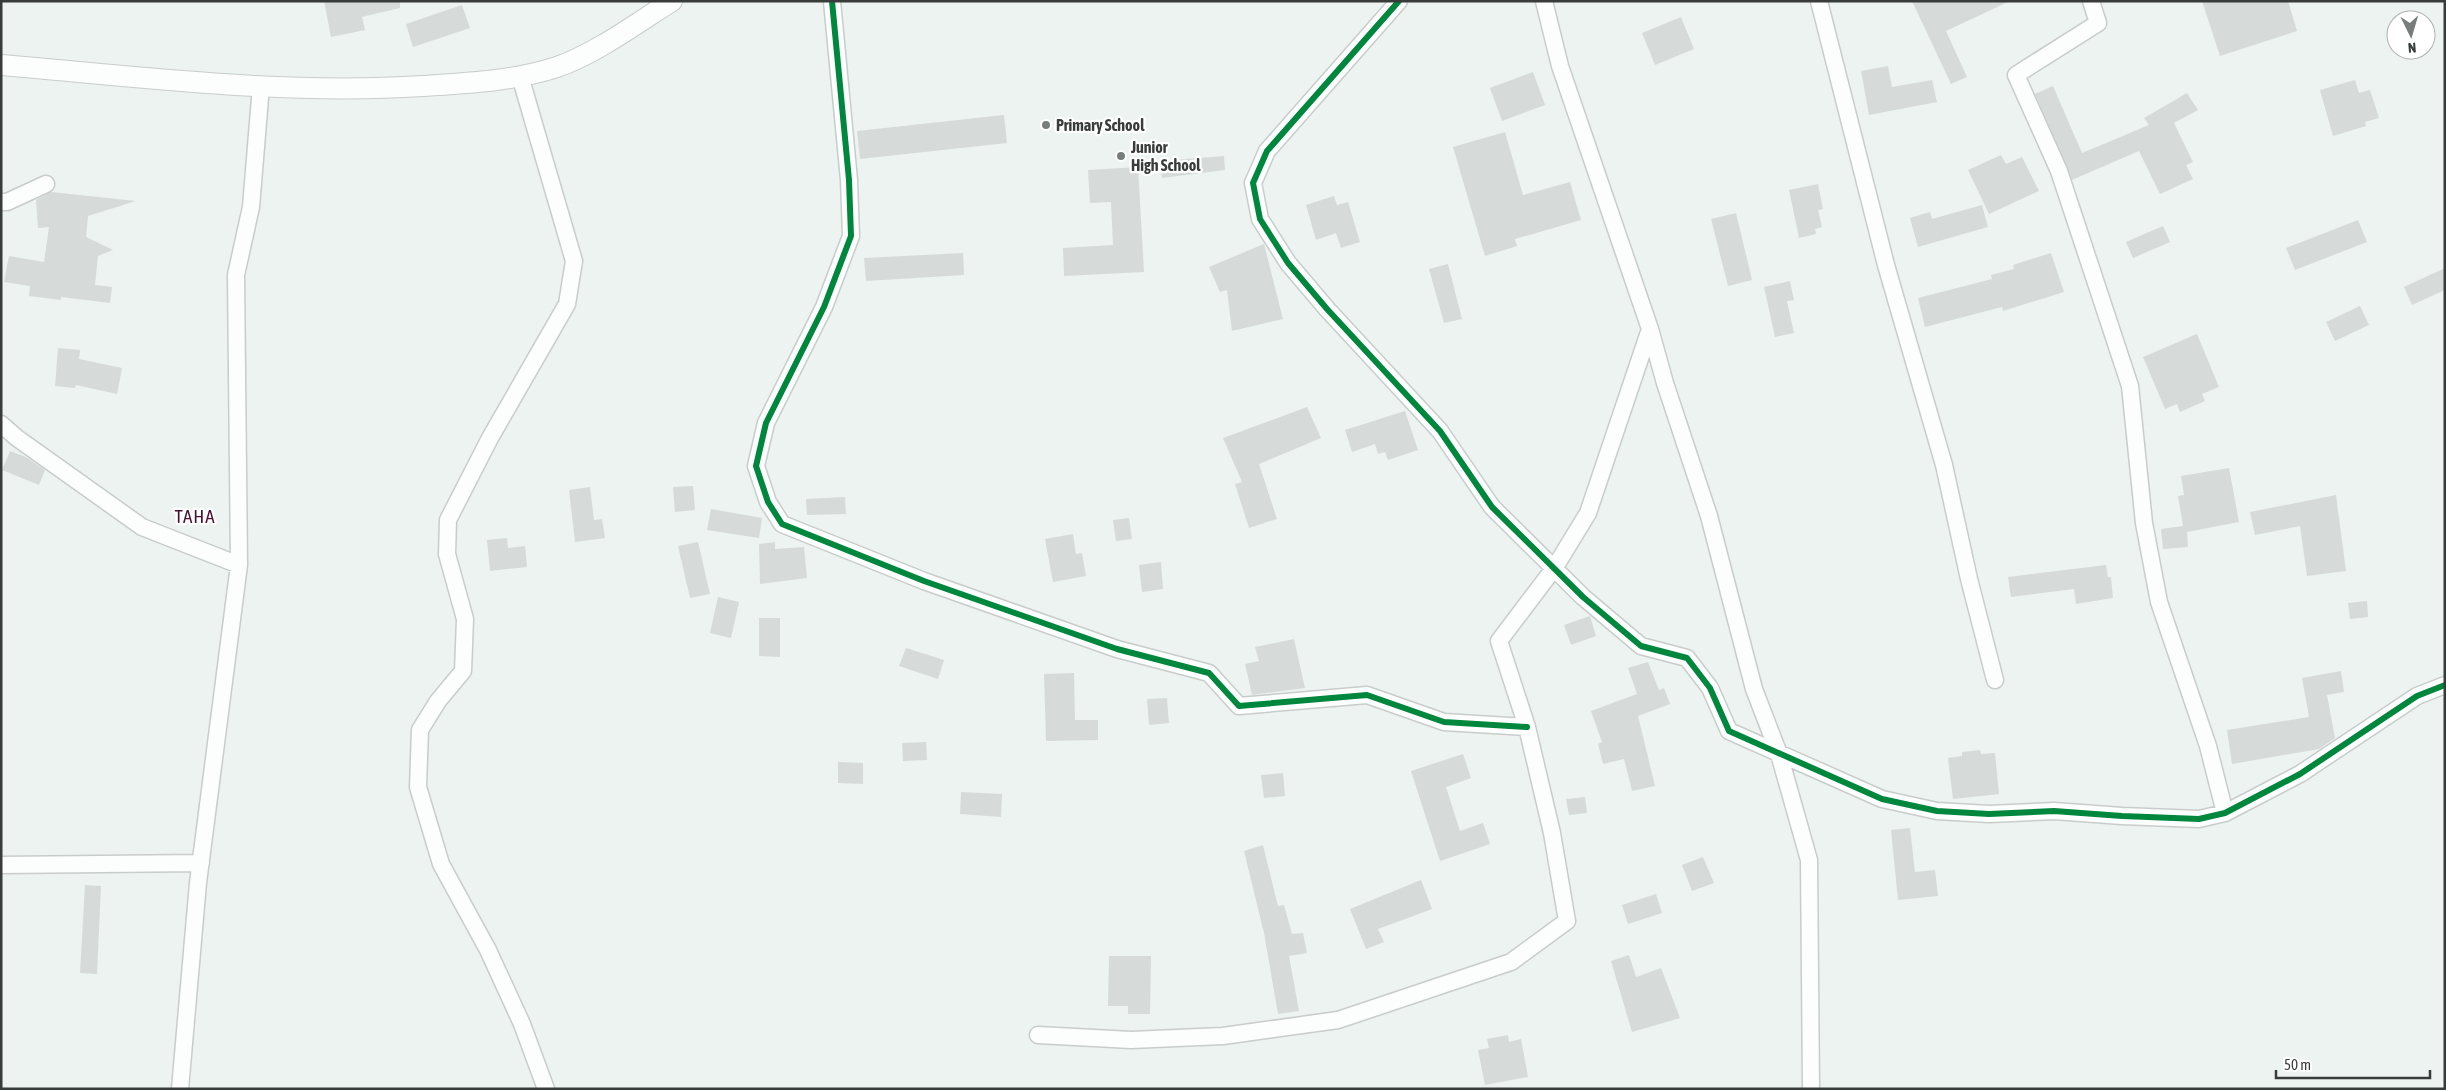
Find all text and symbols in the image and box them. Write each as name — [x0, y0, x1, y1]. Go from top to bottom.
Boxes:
north arrow — [2386, 10, 2436, 60]
text: N — [2407, 40, 2417, 56]
place label: Primary School — [1056, 116, 1145, 134]
marker: Primary School — [1040, 119, 1052, 131]
place label: Junior High School — [1130, 138, 1201, 174]
marker: Junior High School — [1115, 150, 1127, 162]
district label: TAHA — [174, 505, 216, 527]
scale bar — [2276, 1048, 2430, 1080]
text: 50 m — [2284, 1056, 2311, 1073]

